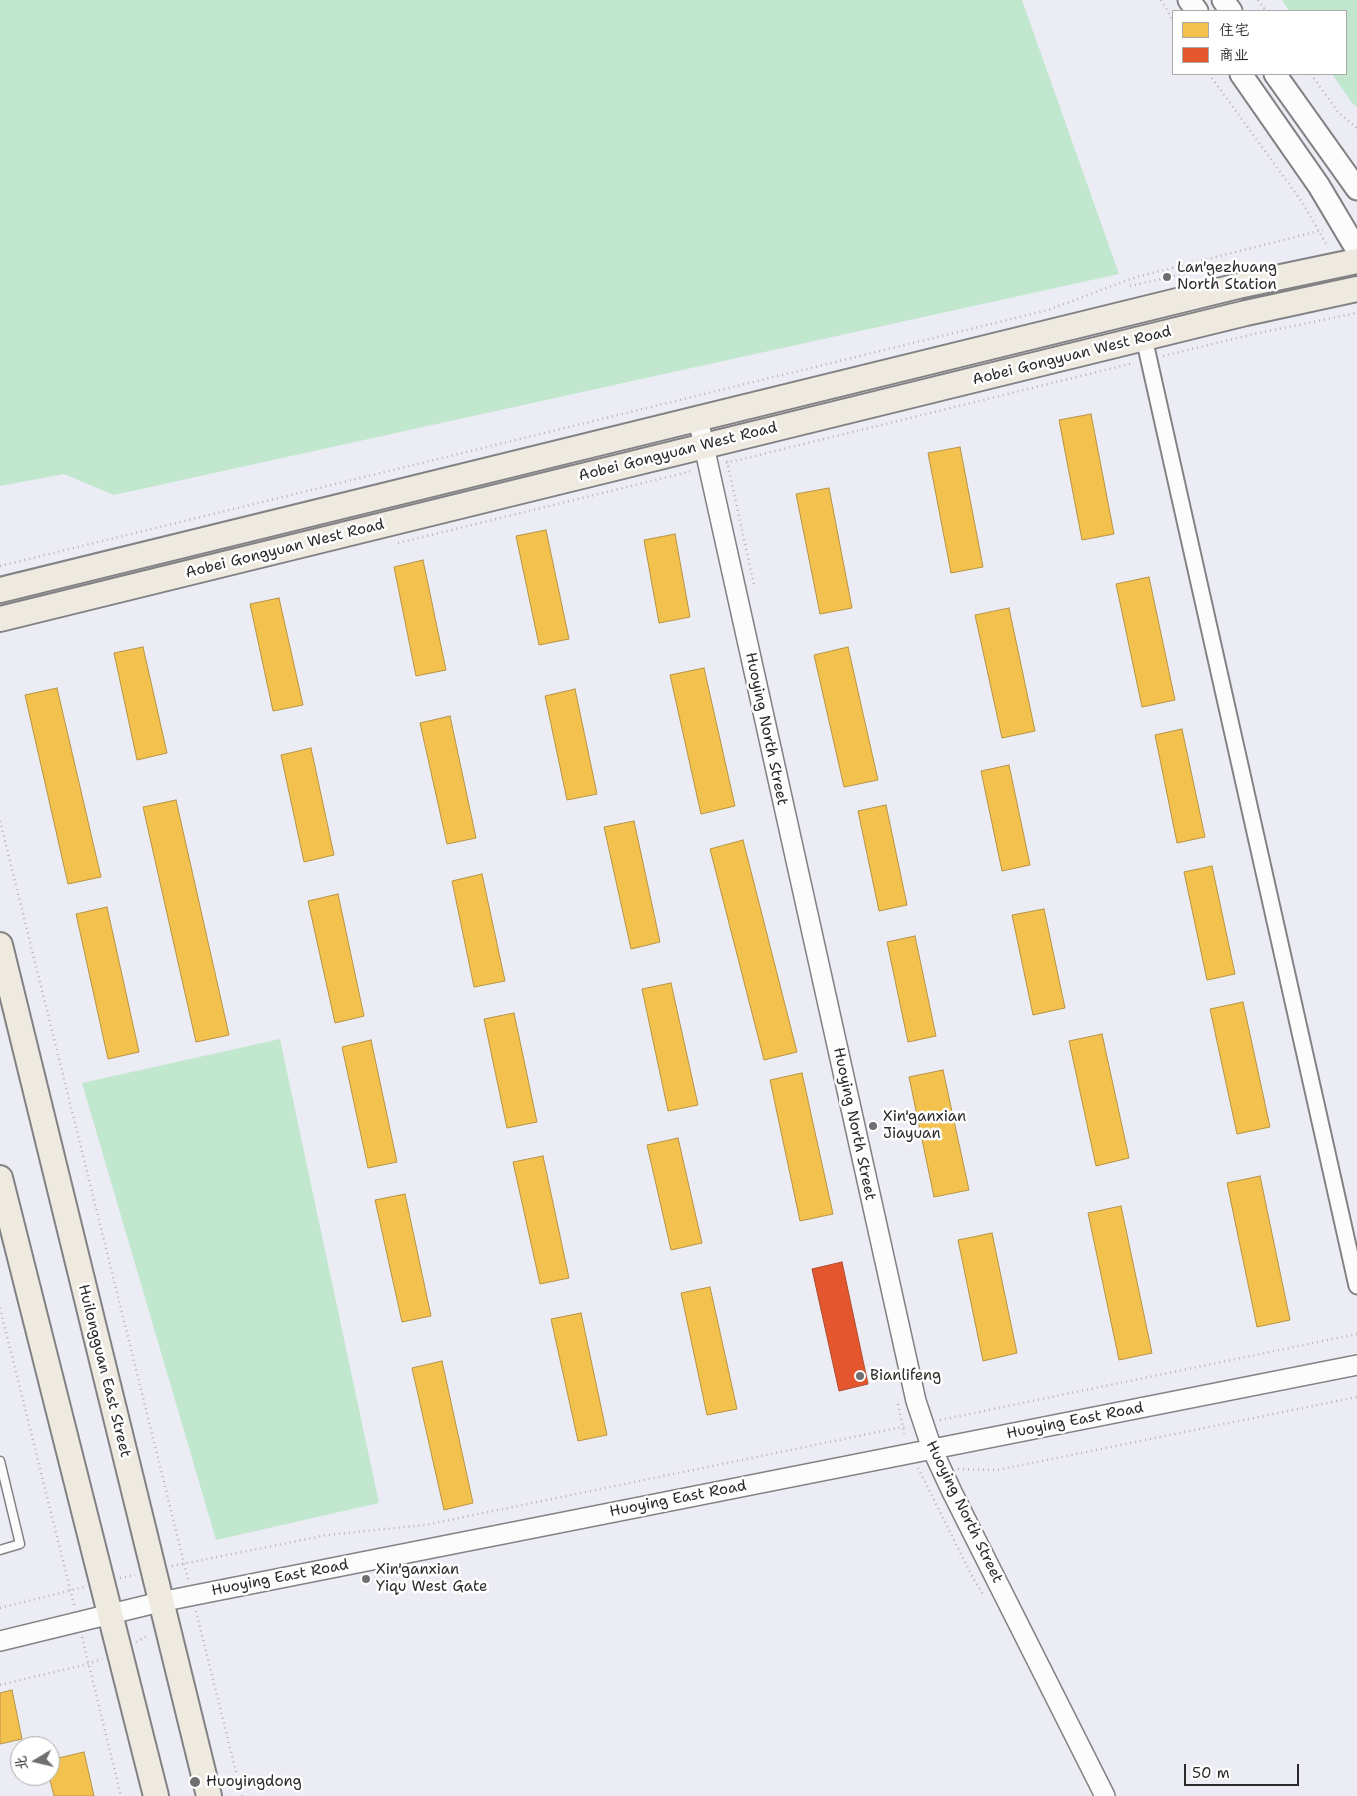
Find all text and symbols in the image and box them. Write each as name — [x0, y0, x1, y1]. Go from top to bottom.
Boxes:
legend — [1172, 10, 1347, 75]
text: 住宅 — [1219, 20, 1249, 40]
text: 商业 — [1219, 45, 1249, 65]
place label: Lan'gezhuang North Station — [1177, 259, 1277, 294]
marker: Lan'gezhuang North Station — [1161, 271, 1173, 283]
street label: Aobei Gongyuan West Road — [971, 323, 1173, 389]
street label: Aobei Gongyuan West Road — [577, 419, 779, 485]
street label: Aobei Gongyuan West Road — [184, 516, 386, 582]
street label: Huoying North Street — [741, 651, 791, 807]
street label: Huoying North Street — [829, 1046, 879, 1202]
place label: Xin'ganxian Jiayuan — [883, 1108, 966, 1143]
marker: Xin'ganxian Jiayuan — [867, 1120, 879, 1132]
street label: Huilongguan East Street — [74, 1283, 134, 1459]
place label: Bianlifeng — [870, 1367, 941, 1385]
marker: Bianlifeng — [854, 1370, 866, 1382]
street label: Huoying East Road — [1005, 1399, 1145, 1443]
street label: Huoying North Street — [922, 1438, 1006, 1586]
street label: Huoying East Road — [608, 1477, 748, 1521]
street label: Huoying East Road — [210, 1556, 350, 1600]
place label: Xin'ganxian Yiqu West Gate — [376, 1561, 488, 1596]
marker: Xin'ganxian Yiqu West Gate — [360, 1573, 372, 1585]
north arrow — [10, 1736, 60, 1786]
scale bar — [1187, 1754, 1302, 1786]
text: 北 — [11, 1755, 31, 1772]
text: 50 m — [1192, 1763, 1230, 1783]
place label: Huoyingdong — [206, 1773, 302, 1791]
marker: Huoyingdong — [188, 1775, 202, 1789]

